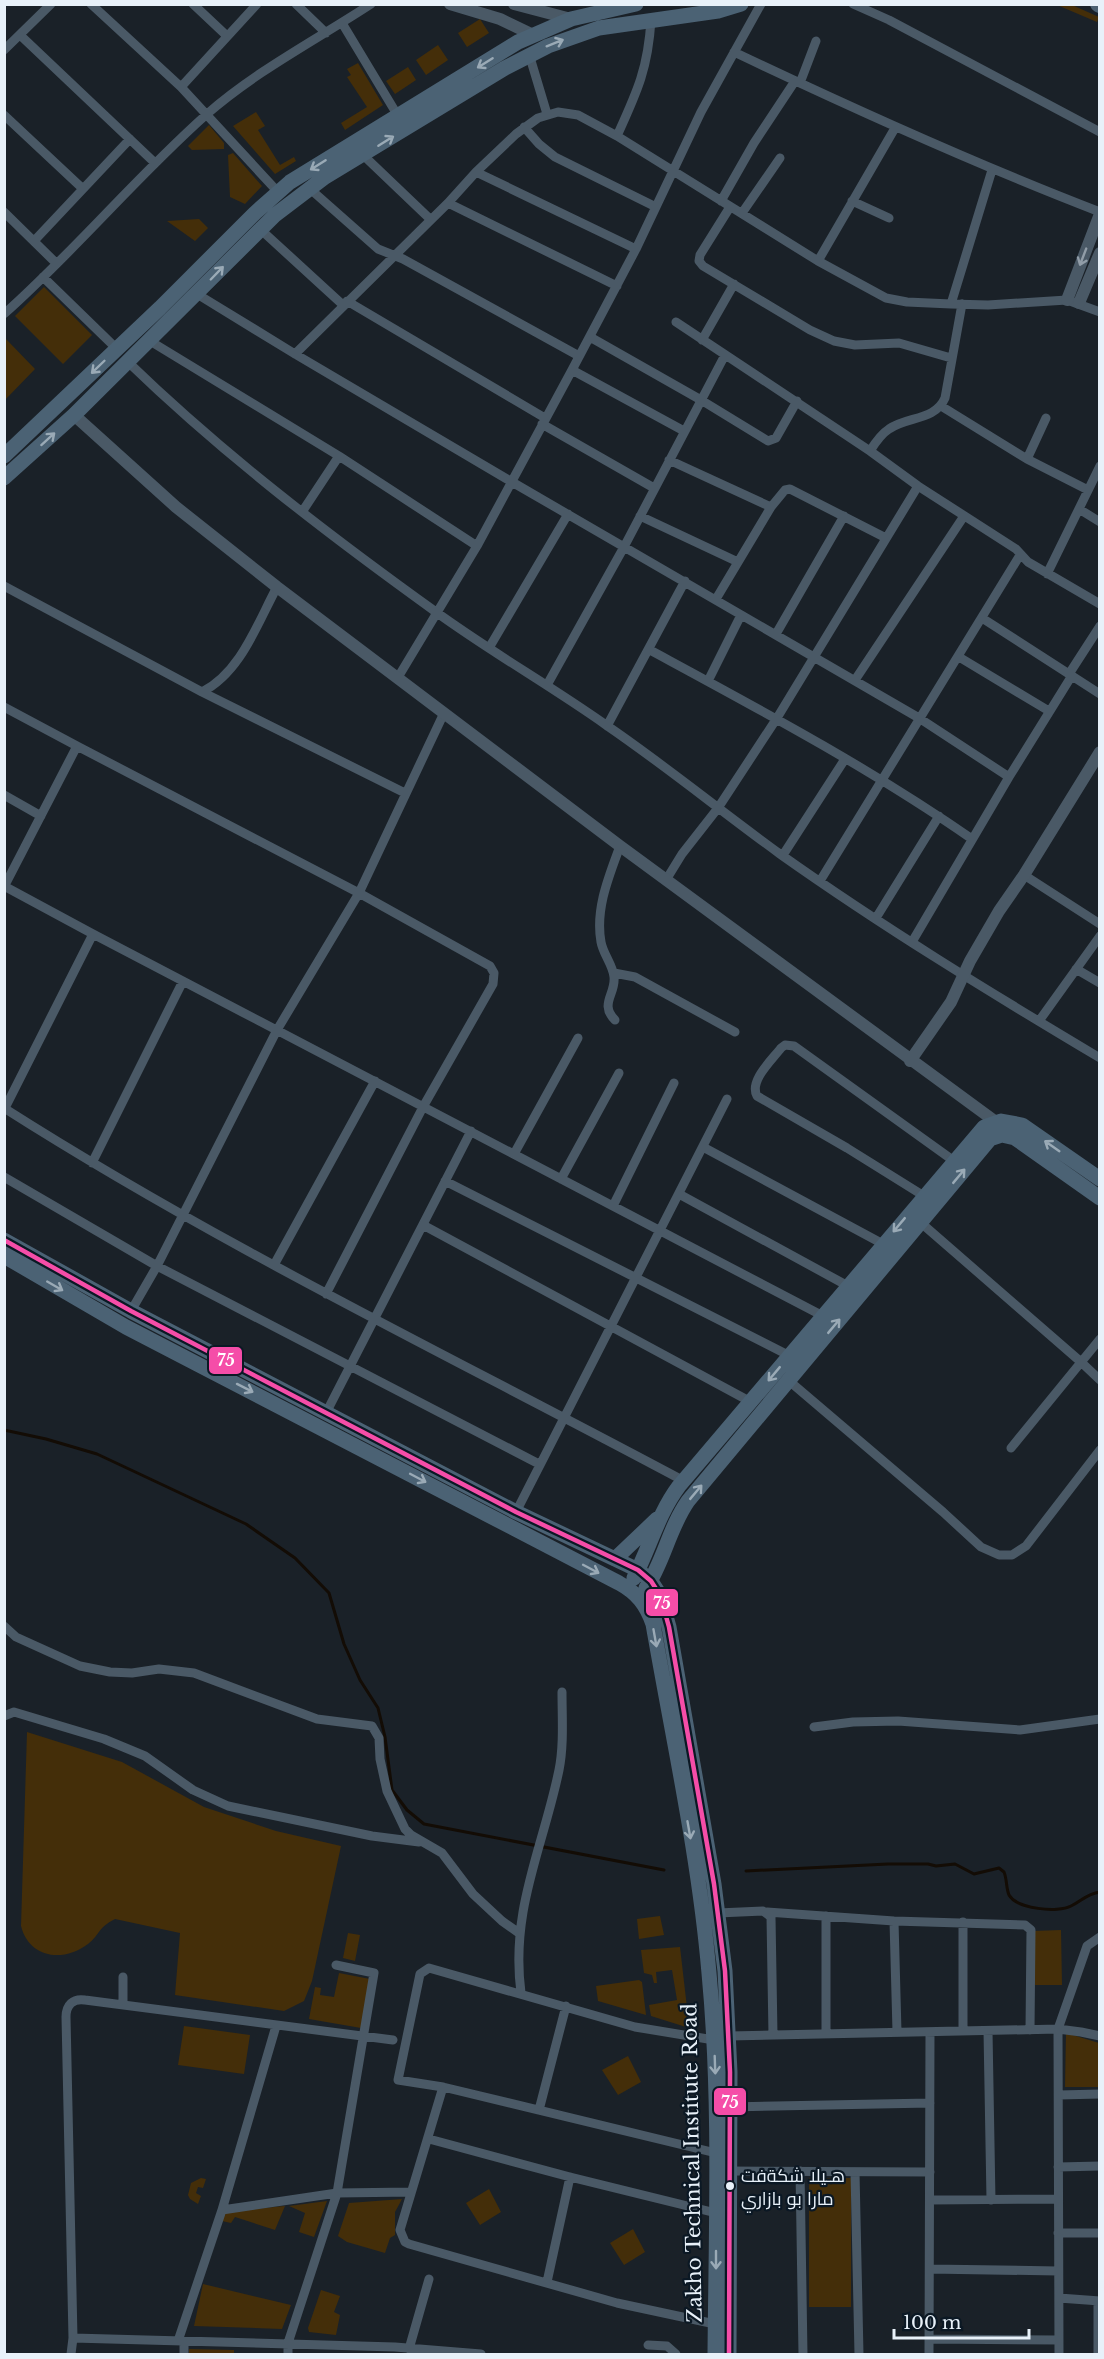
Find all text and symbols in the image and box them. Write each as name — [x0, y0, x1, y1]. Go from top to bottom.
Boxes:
one-way arrow — [545, 37, 564, 48]
one-way arrow — [477, 57, 494, 69]
one-way arrow — [377, 134, 394, 146]
one-way arrow — [310, 159, 327, 171]
one-way arrow — [1077, 247, 1088, 266]
one-way arrow — [210, 266, 225, 281]
one-way arrow — [91, 360, 106, 374]
one-way arrow — [40, 432, 55, 446]
one-way arrow — [1044, 1140, 1060, 1152]
one-way arrow — [952, 1168, 965, 1184]
one-way arrow — [893, 1217, 906, 1233]
one-way arrow — [46, 1280, 63, 1292]
one-way arrow — [827, 1319, 841, 1334]
line badge: 75 — [208, 1346, 243, 1375]
text: 75 — [217, 1350, 235, 1370]
one-way arrow — [767, 1366, 781, 1381]
one-way arrow — [236, 1383, 254, 1395]
one-way arrow — [409, 1473, 427, 1484]
one-way arrow — [689, 1485, 703, 1500]
one-way arrow — [582, 1563, 599, 1575]
line badge: 75 — [645, 1588, 679, 1617]
text: 75 — [653, 1593, 671, 1613]
one-way arrow — [650, 1628, 661, 1647]
one-way arrow — [684, 1820, 695, 1839]
street label: Zakho Technical Institute Road — [677, 2003, 707, 2323]
one-way arrow — [709, 2055, 721, 2075]
line badge: 75 — [713, 2087, 747, 2116]
text: 75 — [721, 2092, 739, 2112]
place label: هـيلا شكةفت مارا بو بازاري — [741, 2165, 845, 2213]
marker: هـيلا شكةفت مارا بو بازاري — [724, 2180, 736, 2192]
one-way arrow — [710, 2250, 722, 2270]
scale bar — [894, 2302, 1029, 2340]
text: 100 m — [903, 2312, 961, 2334]

